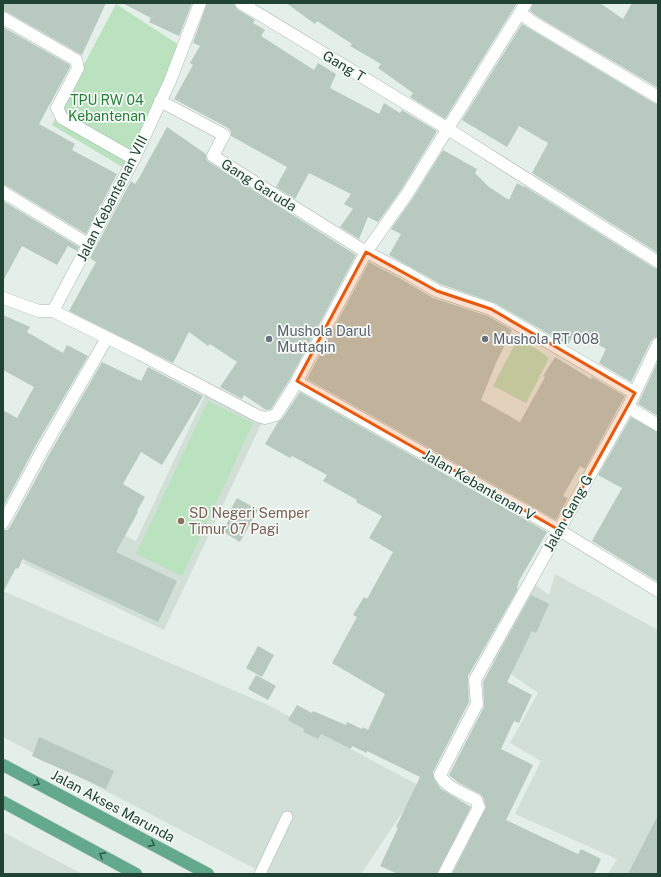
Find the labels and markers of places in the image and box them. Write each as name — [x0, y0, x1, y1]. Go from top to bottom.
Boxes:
place label: Mushola Darul Muttaqin — [277, 323, 371, 355]
place label: Mushola RT 008 — [493, 331, 599, 347]
marker: Mushola Darul Muttaqin — [264, 334, 274, 344]
marker: Mushola RT 008 — [480, 334, 490, 344]
place label: SD Negeri Semper Timur 07 Pagi — [189, 505, 310, 537]
marker: SD Negeri Semper Timur 07 Pagi — [176, 516, 186, 526]

